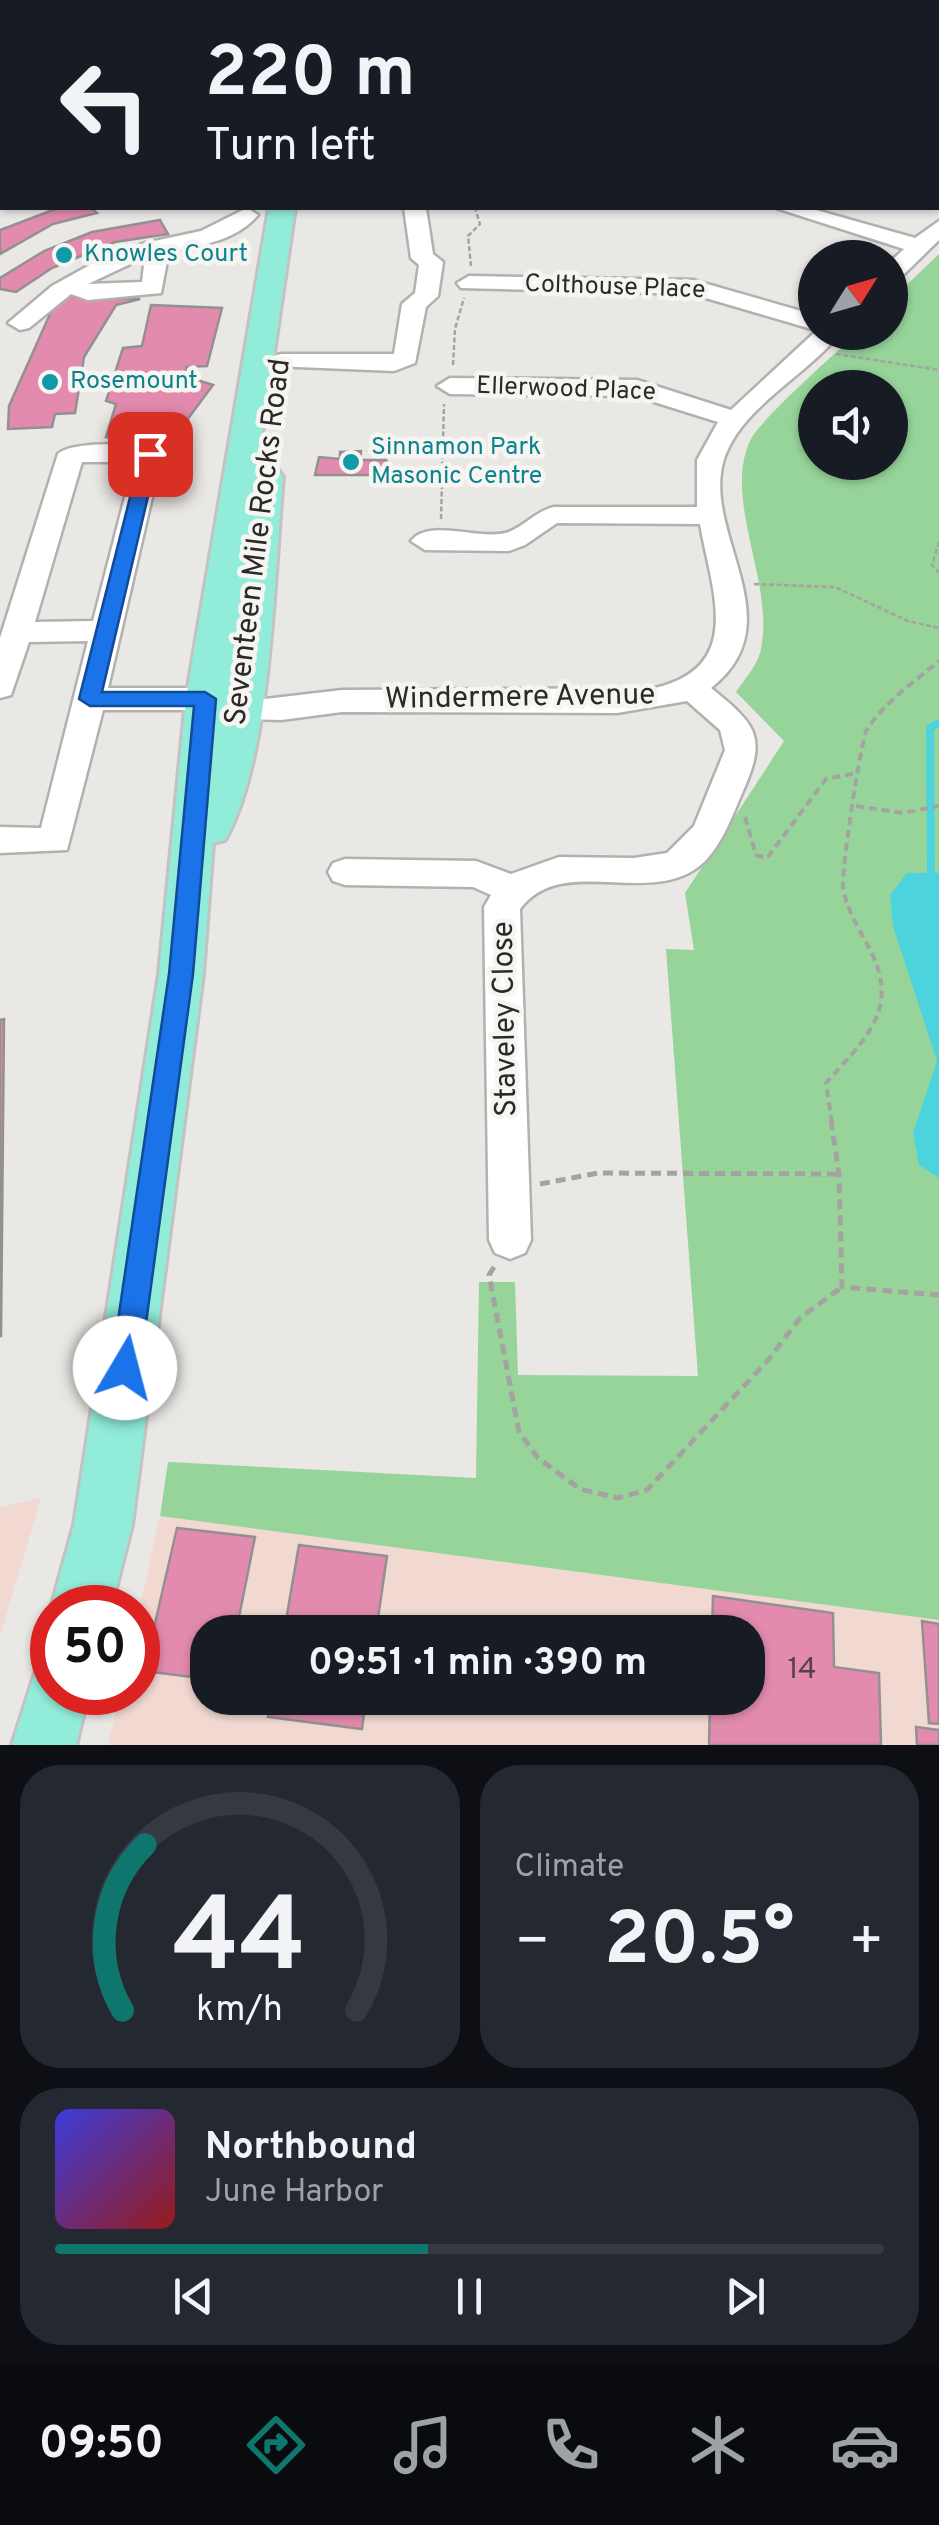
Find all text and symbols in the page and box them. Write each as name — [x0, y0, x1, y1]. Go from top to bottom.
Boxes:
text: 220 m — [205, 32, 415, 121]
icon: left — [40, 40, 170, 170]
text: Turn left — [205, 119, 376, 176]
place label: Knowles Court — [84, 239, 248, 271]
north arrow — [798, 240, 908, 350]
map controls — [798, 240, 908, 480]
marker: Knowles Court — [53, 244, 75, 266]
street label: Colthouse Place — [524, 269, 706, 307]
street label: Seventeen Mile Rocks Road — [218, 356, 300, 728]
place label: Rosemount — [70, 366, 198, 398]
button: sound — [798, 370, 908, 480]
marker: Rosemount — [39, 371, 61, 393]
street label: Ellerwood Place — [476, 371, 656, 409]
pin — [108, 412, 193, 497]
icon: arrive — [123, 427, 178, 482]
place label: Sinnamon Park Masonic Centre — [371, 432, 542, 493]
marker: Sinnamon Park Masonic Centre — [340, 451, 362, 473]
street label: Windermere Avenue — [384, 677, 656, 719]
street label: Staveley Close — [486, 921, 526, 1117]
position arrow — [73, 1316, 177, 1420]
speed limit sign: 50 — [30, 1585, 160, 1715]
text: 09:51 · 1 min · 390 m — [308, 1640, 647, 1689]
house number: 14 — [787, 1652, 817, 1689]
text: Climate — [515, 1848, 624, 1888]
text: 44 — [173, 1876, 307, 2008]
text: 20.5° — [604, 1896, 794, 1991]
text: − — [515, 1909, 550, 1979]
text: + — [849, 1909, 884, 1979]
text: km/h — [196, 1988, 283, 2034]
text: Northbound — [205, 2124, 417, 2173]
text: June Harbor — [205, 2173, 384, 2213]
icon: previous — [166, 2269, 221, 2324]
icon: pause — [442, 2269, 497, 2324]
icon: next — [718, 2269, 773, 2324]
icon: directions — [241, 2410, 311, 2480]
icon: music — [388, 2410, 458, 2480]
icon: phone — [536, 2410, 606, 2480]
icon: climate — [683, 2410, 753, 2480]
icon: car — [830, 2410, 900, 2480]
text: 09:50 — [39, 2417, 164, 2474]

